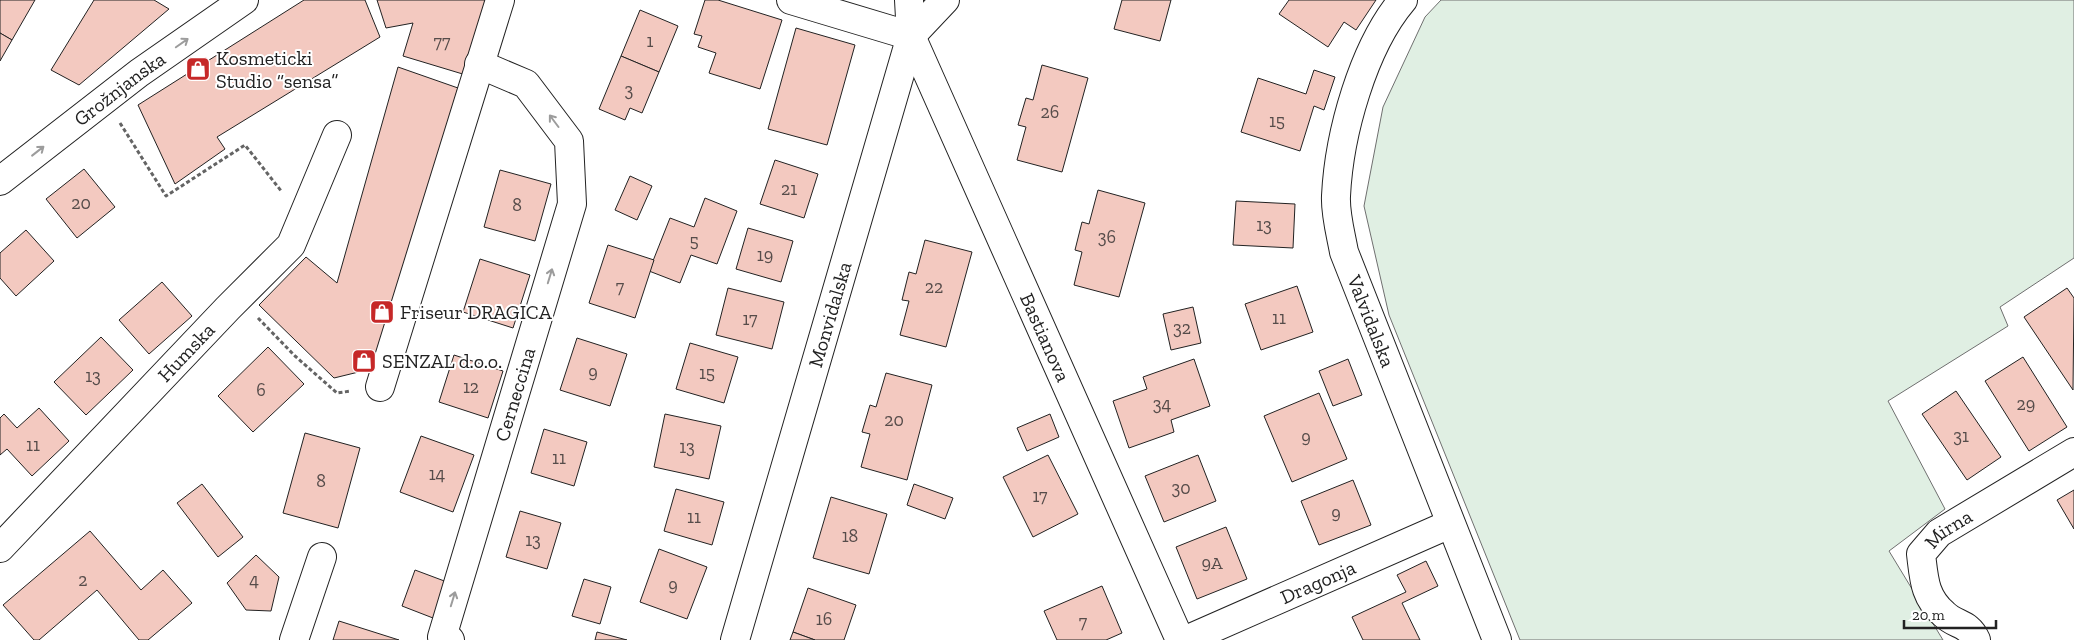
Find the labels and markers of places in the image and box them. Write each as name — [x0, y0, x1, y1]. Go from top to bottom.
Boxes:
place label: Kosmeticki Studio “sensa” — [216, 46, 338, 93]
shop icon: Kosmeticki Studio “sensa” — [185, 56, 211, 82]
shop icon: Friseur DRAGICA — [369, 299, 395, 325]
place label: Friseur DRAGICA — [400, 300, 553, 324]
shop icon: SENZAL d.o.o. — [351, 348, 377, 374]
place label: SENZAL d.o.o. — [382, 349, 502, 373]

